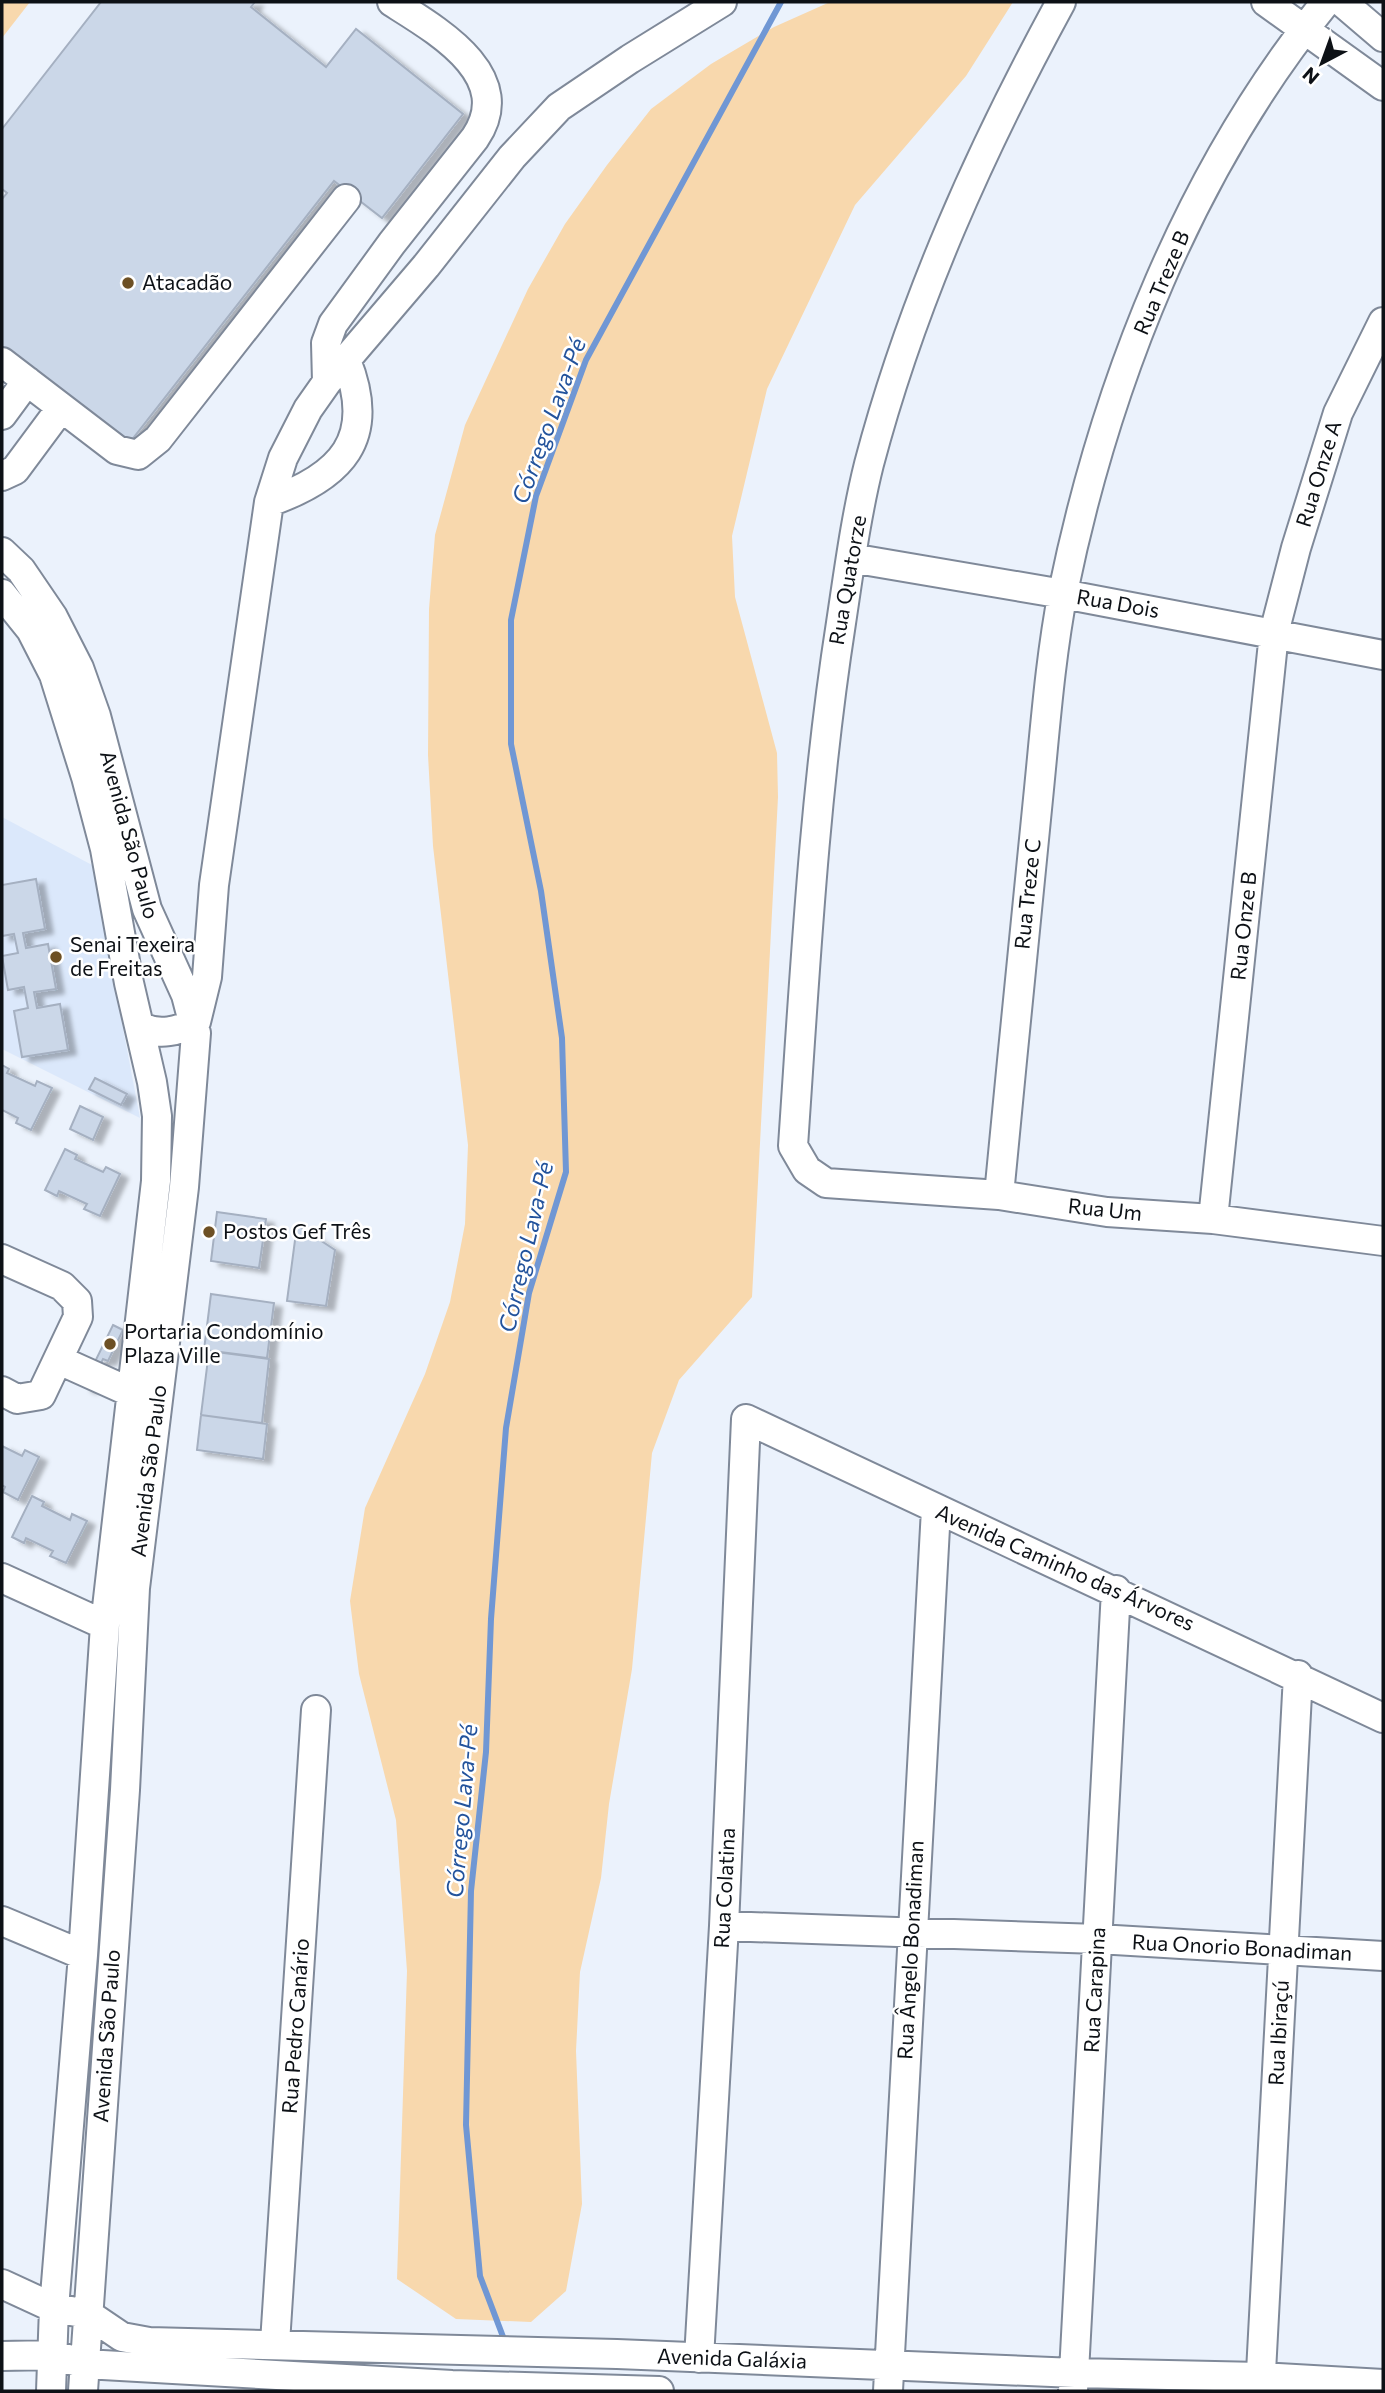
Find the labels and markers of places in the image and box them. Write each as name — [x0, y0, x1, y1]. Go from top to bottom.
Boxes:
place label: Atacadão — [142, 269, 232, 294]
marker: Atacadão — [120, 275, 136, 291]
place label: Senai Texeira de Freitas — [70, 931, 195, 980]
marker: Senai Texeira de Freitas — [48, 949, 64, 965]
place label: Postos Gef Três — [223, 1218, 371, 1243]
marker: Postos Gef Três — [201, 1224, 217, 1240]
place label: Portaria Condomínio Plaza Ville — [124, 1318, 323, 1367]
marker: Portaria Condomínio Plaza Ville — [102, 1336, 118, 1352]

